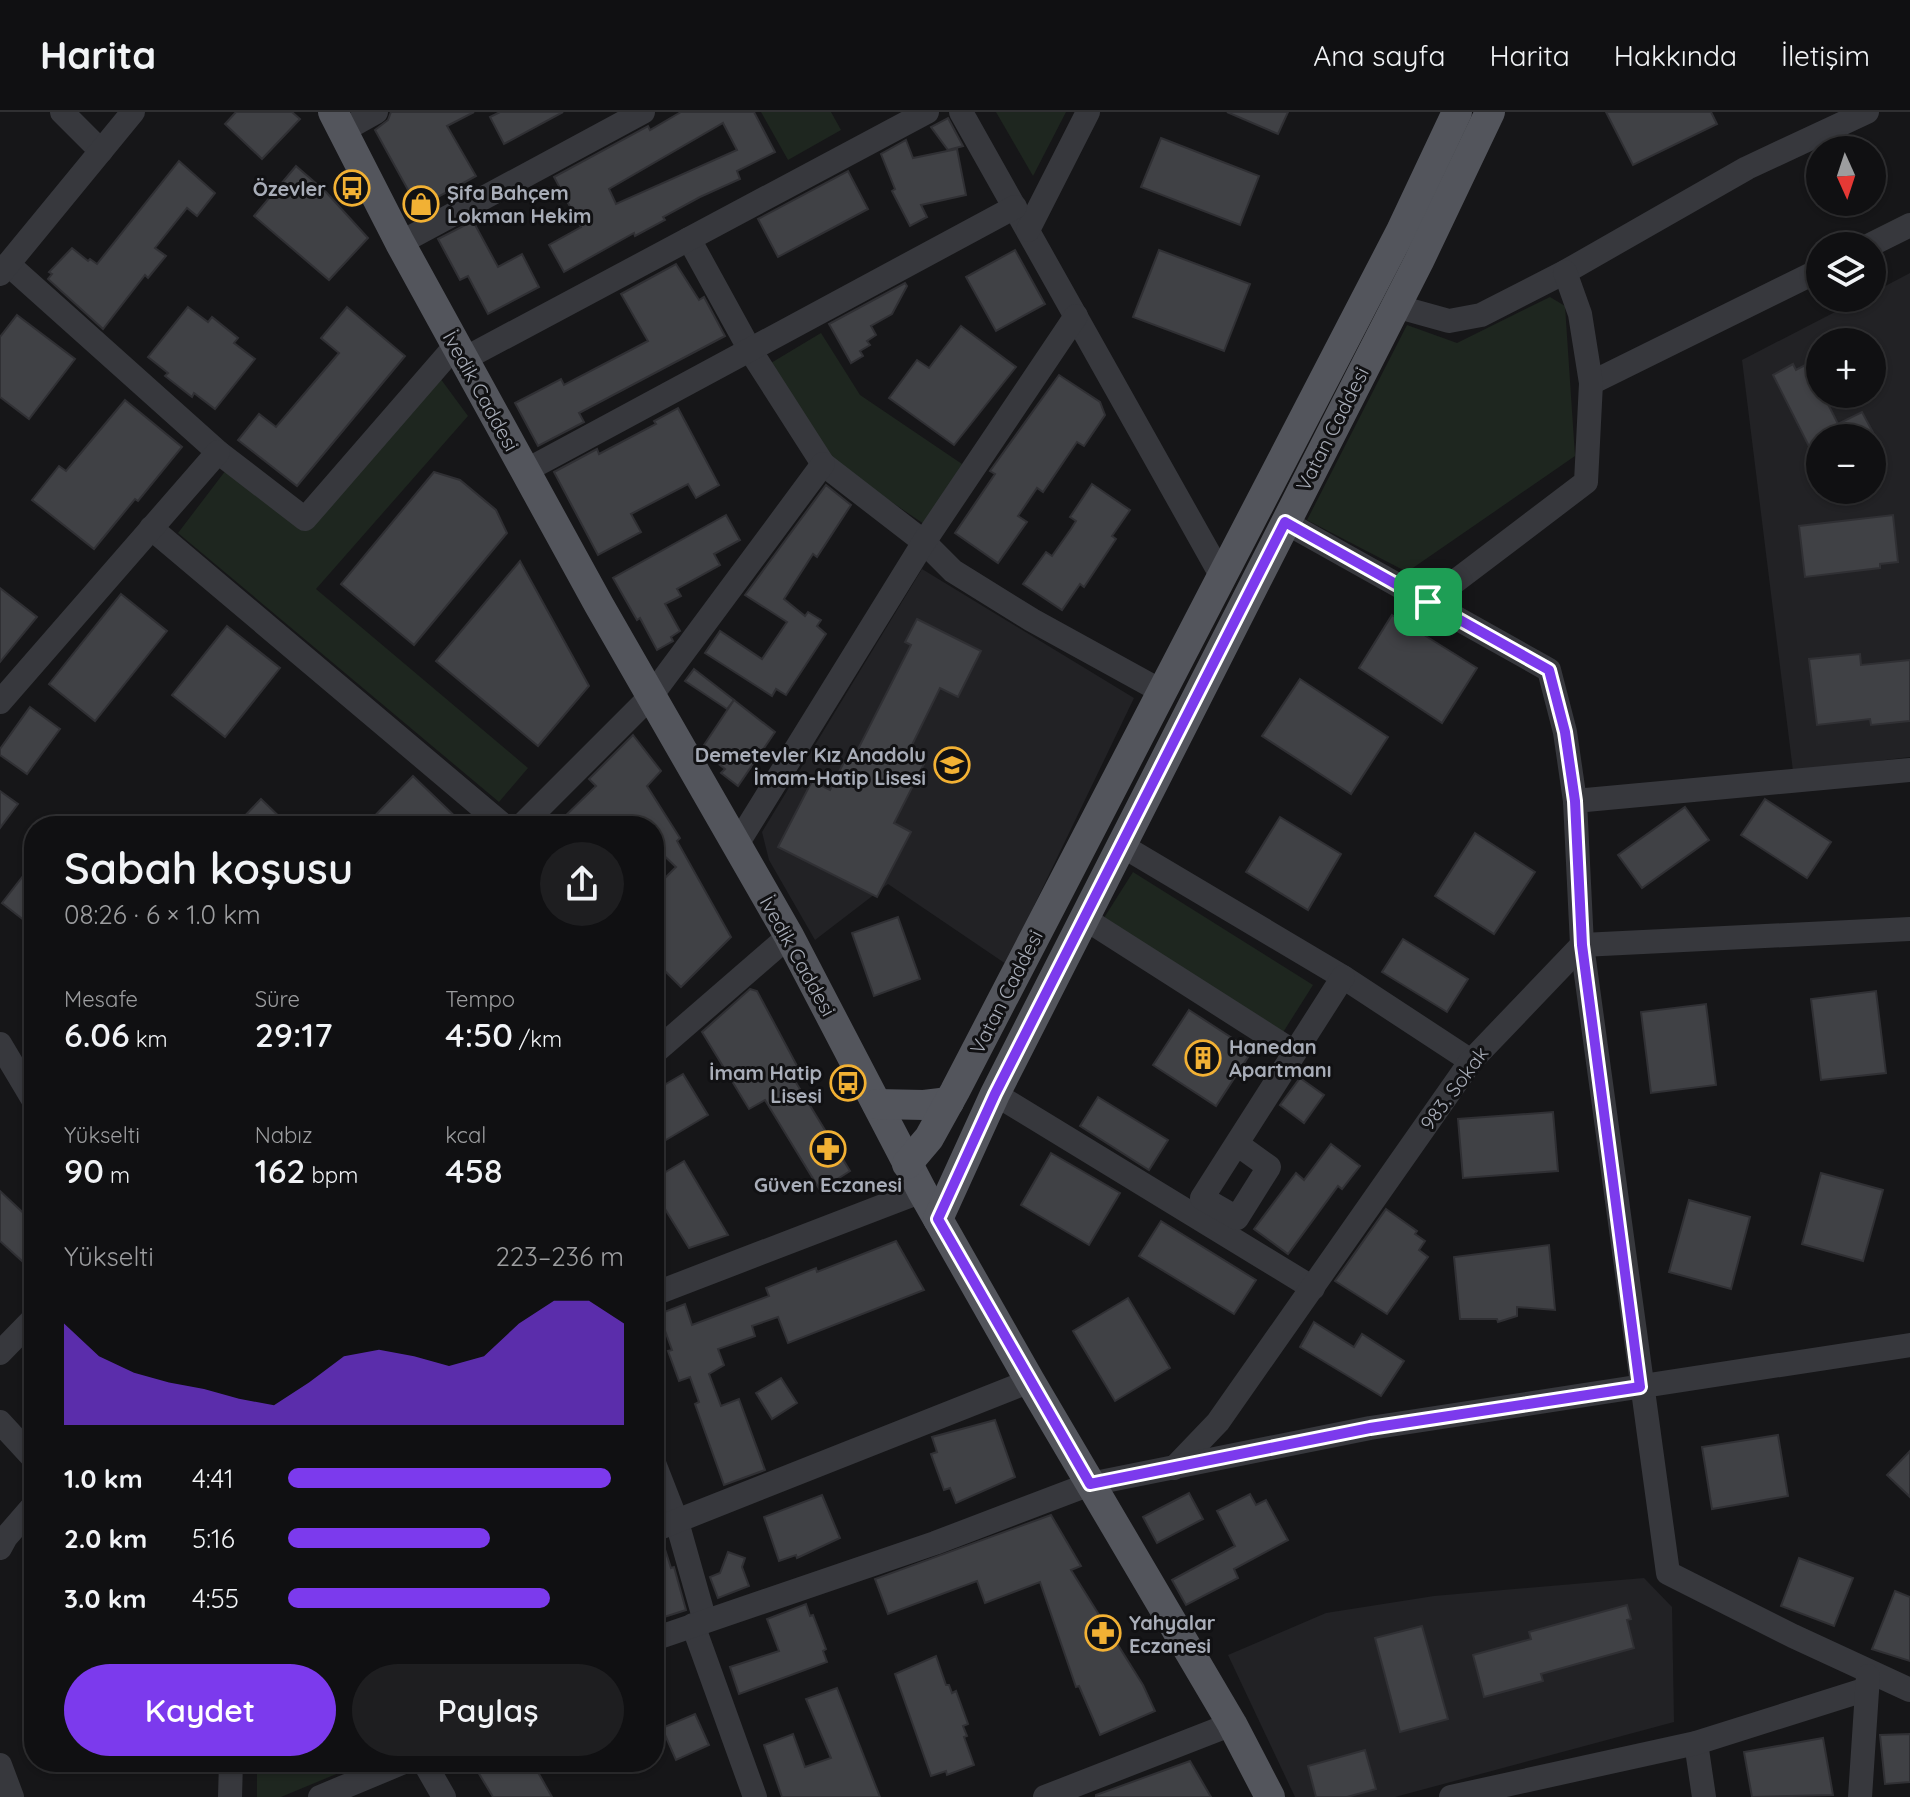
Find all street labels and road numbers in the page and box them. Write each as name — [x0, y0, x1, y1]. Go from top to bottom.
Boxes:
street label: İvedik Caddesi — [438, 326, 524, 456]
street label: Vatan Caddesi — [1290, 363, 1374, 495]
street label: İvedik Caddesi — [755, 891, 841, 1021]
street label: Vatan Caddesi — [964, 926, 1048, 1058]
street label: 983. Sokak — [1414, 1041, 1494, 1135]

